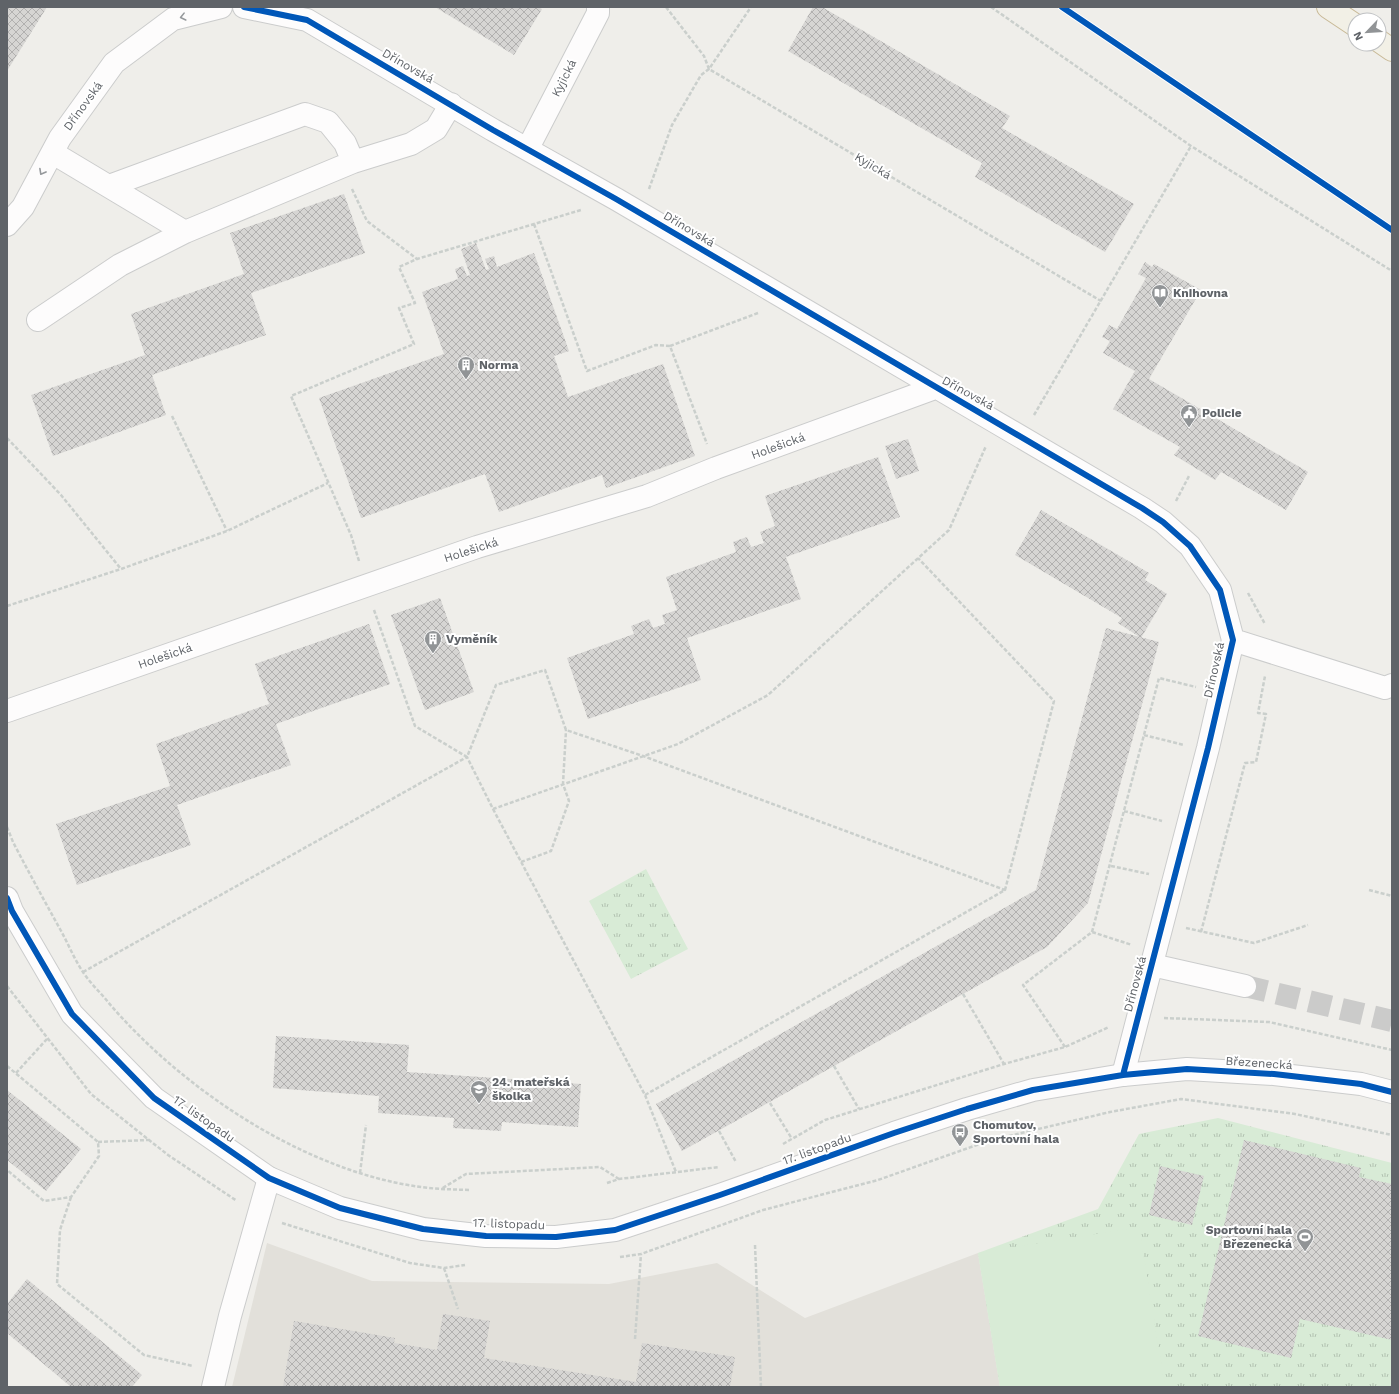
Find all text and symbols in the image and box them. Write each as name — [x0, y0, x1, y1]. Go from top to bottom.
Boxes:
one-way arrow — [180, 12, 186, 20]
north arrow — [1347, 12, 1387, 52]
text: N — [1351, 30, 1366, 42]
street label: Dřínovská — [380, 46, 436, 86]
street label: Kyjická — [549, 57, 579, 99]
street label: Dřínovská — [61, 79, 106, 133]
street label: Kyjická — [852, 150, 894, 182]
one-way arrow — [40, 168, 47, 176]
street label: Dřínovská — [661, 208, 717, 250]
library icon: Knihovna — [1150, 283, 1170, 308]
place label: Knihovna — [1173, 286, 1228, 300]
building icon: Norma — [456, 355, 476, 380]
place label: Norma — [479, 358, 518, 372]
street label: Dřínovská — [940, 373, 997, 413]
public building icon: Policie — [1179, 403, 1199, 428]
place label: Policie — [1202, 406, 1242, 420]
street label: Holešická — [749, 430, 807, 462]
street label: Holešická — [442, 535, 500, 565]
building icon: Vyměník — [423, 629, 443, 654]
place label: Vyměník — [446, 632, 498, 646]
street label: Holešická — [136, 640, 194, 672]
street label: Dřínovská — [1201, 640, 1227, 699]
street label: Dřínovská — [1121, 954, 1149, 1013]
street label: Březenecká — [1225, 1054, 1293, 1072]
place label: 24. mateřská školka — [492, 1075, 570, 1103]
school or university icon: 24. mateřská školka — [469, 1079, 489, 1104]
street label: 17. listopadu — [170, 1093, 238, 1145]
place label: Chomutov, Sportovní hala — [973, 1118, 1059, 1146]
bus stop icon: Chomutov, Sportovní hala — [950, 1122, 970, 1147]
street label: 17. listopadu — [781, 1130, 853, 1168]
street label: 17. listopadu — [473, 1216, 545, 1232]
place label: Sportovní hala Březenecká — [1206, 1223, 1292, 1251]
sports icon: Sportovní hala Březenecká — [1295, 1227, 1315, 1252]

